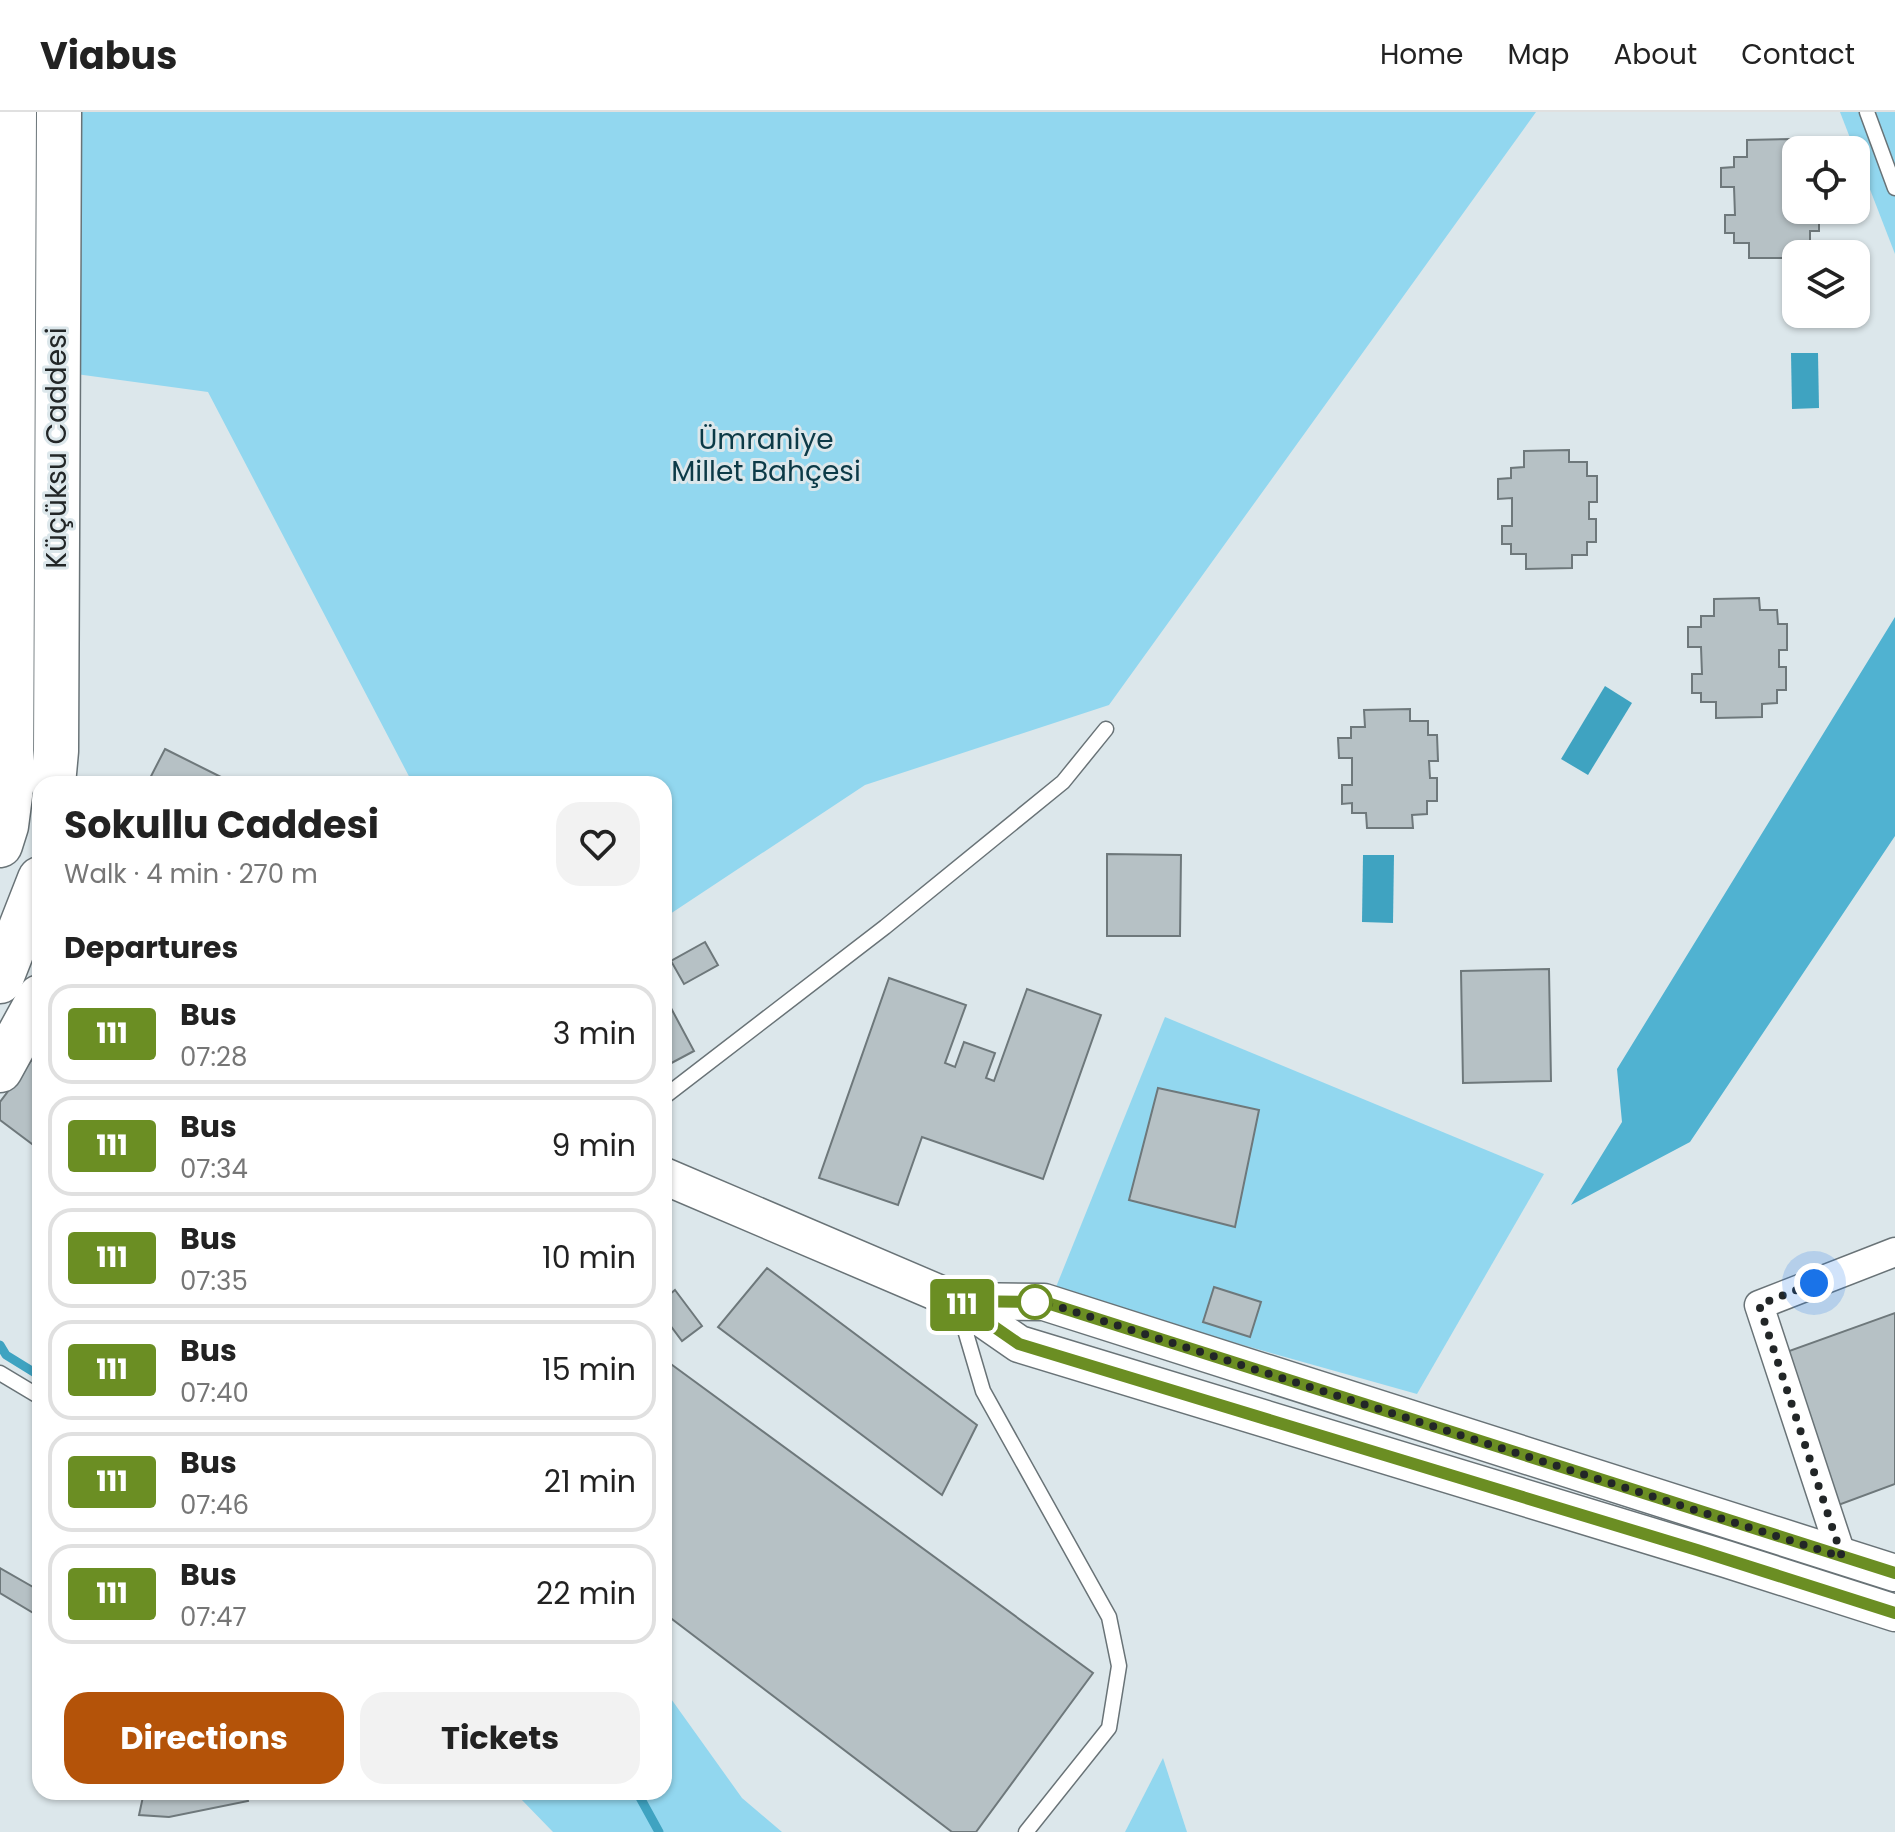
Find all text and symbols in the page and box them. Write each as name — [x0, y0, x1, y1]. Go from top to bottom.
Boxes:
text: Viabus — [40, 29, 177, 82]
text: Home — [1380, 35, 1463, 74]
text: Map — [1507, 35, 1569, 74]
text: About — [1613, 35, 1697, 74]
text: Contact — [1741, 35, 1855, 74]
map controls — [1782, 136, 1870, 328]
button: locate — [1782, 136, 1870, 224]
button: layers — [1782, 240, 1870, 328]
street label: Küçüksu Caddesi — [37, 327, 76, 569]
park label: Ümraniye Millet Bahçesi — [671, 420, 861, 491]
text: Sokullu Caddesi — [64, 798, 379, 851]
button: heart — [556, 802, 640, 886]
text: Walk · 4 min · 270 m — [64, 856, 318, 892]
text: Departures — [64, 926, 238, 969]
text: Bus — [180, 993, 237, 1036]
text: 3 min — [553, 1012, 636, 1055]
text: 111 — [96, 1014, 128, 1053]
text: 07:28 — [180, 1039, 247, 1075]
text: Bus — [180, 1105, 237, 1148]
text: 9 min — [552, 1124, 636, 1167]
text: 111 — [96, 1126, 128, 1165]
text: 07:34 — [180, 1151, 248, 1187]
text: Bus — [180, 1217, 237, 1260]
text: 10 min — [542, 1236, 636, 1279]
text: 111 — [96, 1238, 128, 1277]
text: 07:35 — [180, 1263, 248, 1299]
your location — [1794, 1263, 1834, 1303]
line badge: 111 — [916, 1279, 1008, 1331]
text: 111 — [946, 1285, 978, 1324]
unlabelled marker — [1018, 1285, 1052, 1319]
text: Bus — [180, 1329, 237, 1372]
text: 15 min — [542, 1348, 636, 1391]
text: 111 — [96, 1350, 128, 1389]
text: 07:40 — [180, 1375, 249, 1411]
text: Bus — [180, 1441, 237, 1484]
text: 21 min — [544, 1460, 636, 1503]
text: 111 — [96, 1462, 128, 1501]
text: 07:46 — [180, 1487, 249, 1523]
text: Bus — [180, 1553, 237, 1596]
text: 22 min — [536, 1572, 636, 1615]
text: 111 — [96, 1574, 128, 1613]
text: 07:47 — [180, 1599, 247, 1635]
button: Directions — [64, 1692, 344, 1784]
button: Tickets — [360, 1692, 640, 1784]

